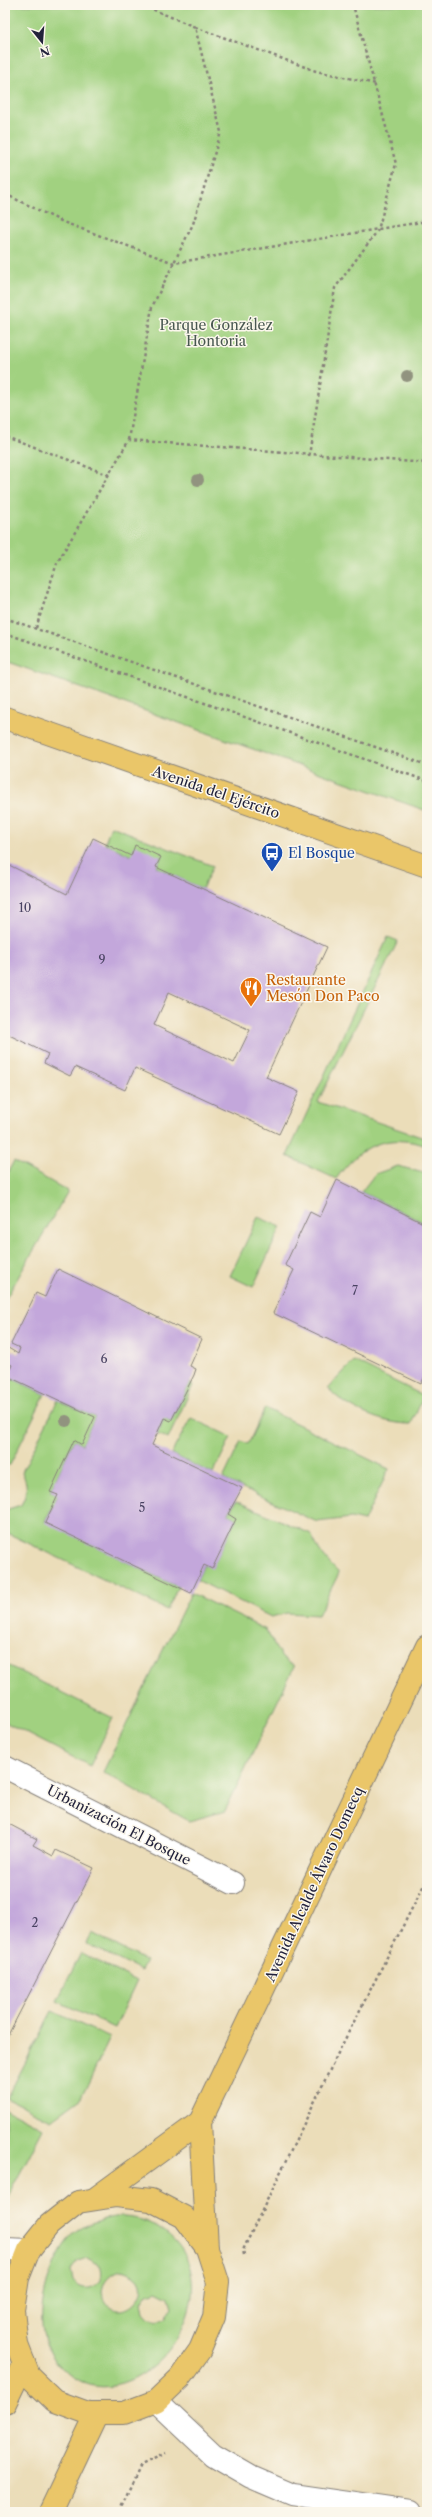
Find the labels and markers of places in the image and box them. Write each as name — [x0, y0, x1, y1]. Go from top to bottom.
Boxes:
bus stop icon: El Bosque — [259, 840, 285, 873]
place label: El Bosque — [288, 844, 355, 862]
place label: Restaurante Mesón Don Paco — [266, 971, 380, 1005]
restaurant icon: Restaurante Mesón Don Paco — [238, 975, 264, 1008]

